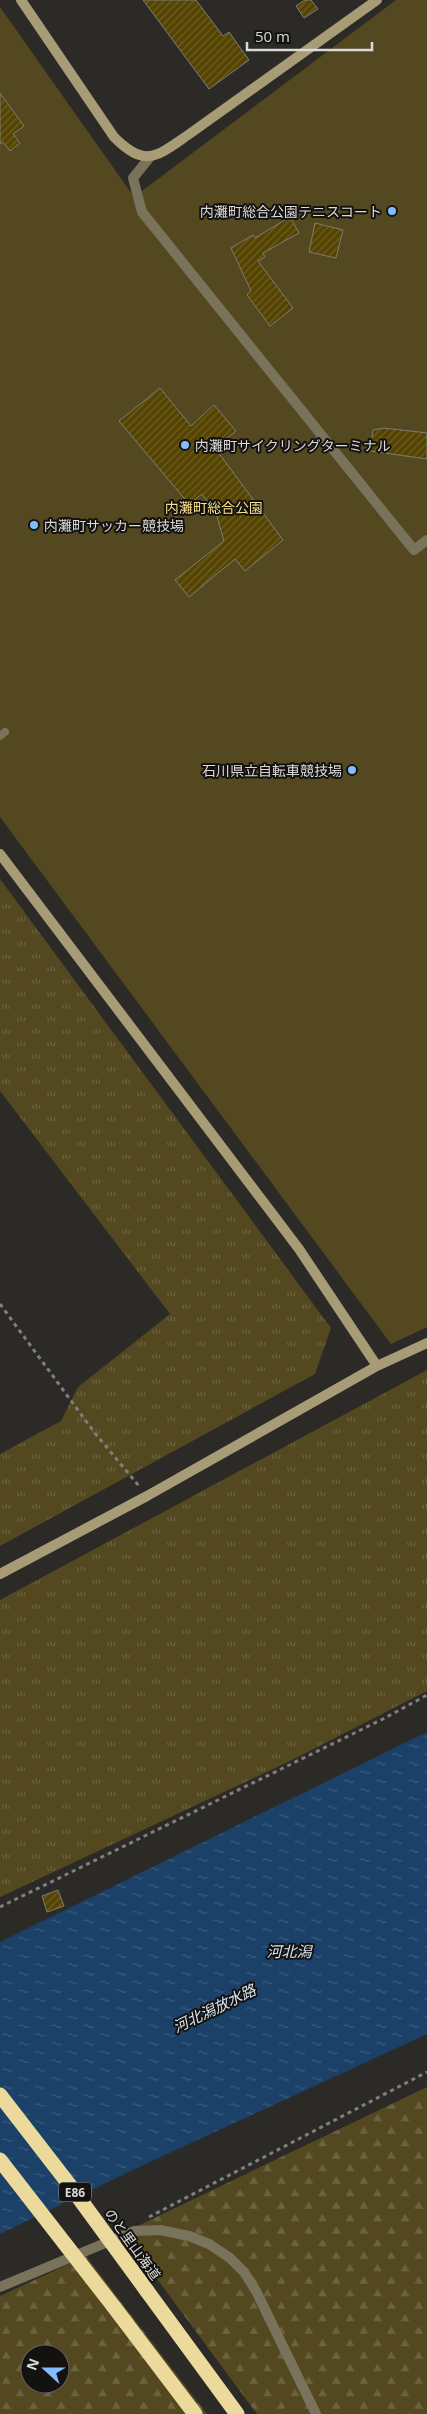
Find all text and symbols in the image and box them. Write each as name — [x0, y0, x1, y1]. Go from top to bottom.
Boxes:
scale bar — [247, 20, 372, 52]
text: 50 m — [255, 26, 290, 46]
place label: 内灘町総合公園テニスコート — [200, 202, 382, 221]
marker: 内灘町総合公園テニスコート — [386, 205, 398, 217]
place label: 内灘町サイクリングターミナル — [195, 436, 391, 455]
marker: 内灘町サイクリングターミナル — [179, 439, 191, 451]
park label: 内灘町総合公園 — [165, 498, 263, 517]
place label: 内灘町サッカー競技場 — [44, 516, 184, 535]
marker: 内灘町サッカー競技場 — [28, 519, 40, 531]
place label: 石川県立自転車競技場 — [202, 761, 342, 780]
marker: 石川県立自転車競技場 — [346, 764, 358, 776]
water label: 河北潟 — [266, 1941, 313, 1961]
water label: 河北潟放水路 — [169, 1978, 261, 2037]
road number: E86 — [59, 2182, 91, 2202]
street label: のと里山海道 — [101, 2204, 165, 2284]
north arrow — [20, 2344, 70, 2394]
text: N — [21, 2355, 43, 2373]

